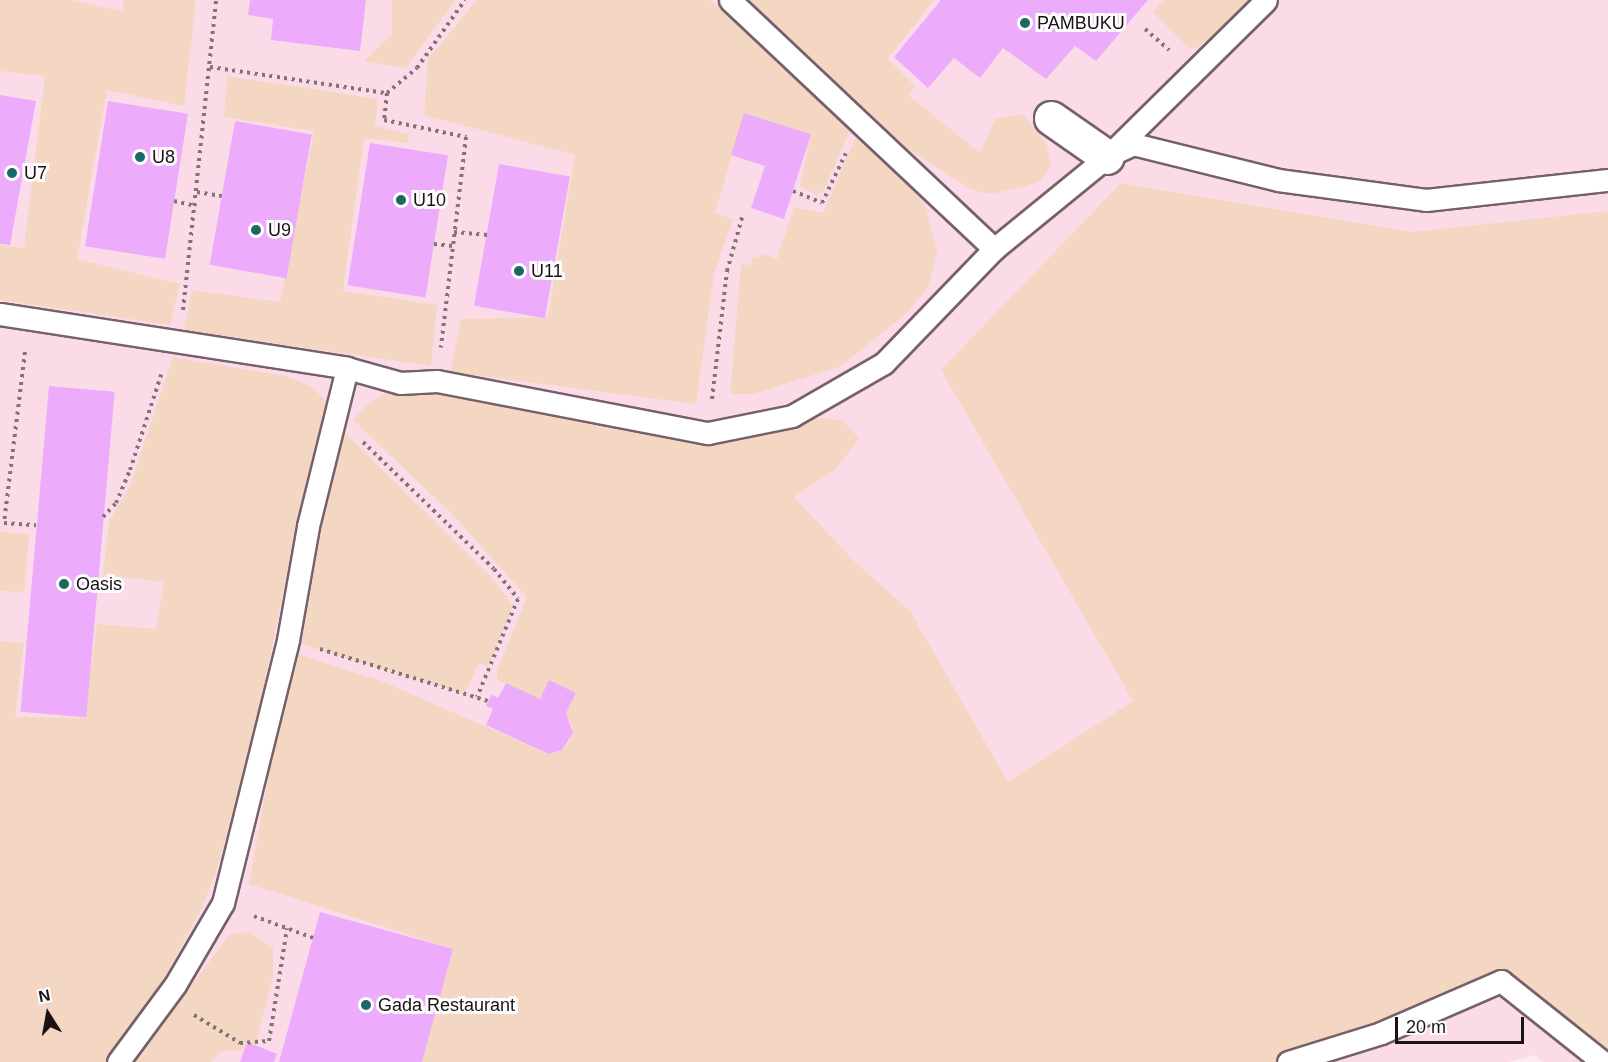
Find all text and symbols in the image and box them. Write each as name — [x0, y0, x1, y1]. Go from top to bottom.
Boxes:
place label: PAMBUKU — [1037, 12, 1125, 34]
marker: PAMBUKU — [1018, 16, 1032, 30]
place label: U8 — [152, 146, 175, 168]
marker: U8 — [133, 150, 147, 164]
place label: U7 — [24, 162, 47, 184]
marker: U7 — [5, 166, 19, 180]
place label: U10 — [413, 189, 446, 211]
marker: U10 — [394, 193, 408, 207]
place label: U9 — [268, 219, 291, 241]
marker: U9 — [249, 223, 263, 237]
place label: U11 — [531, 260, 563, 282]
marker: U11 — [512, 264, 526, 278]
place label: Oasis — [76, 573, 122, 595]
marker: Oasis — [57, 577, 71, 591]
north arrow — [18, 984, 78, 1044]
text: N — [37, 986, 52, 1005]
place label: Gada Restaurant — [378, 994, 515, 1016]
marker: Gada Restaurant — [359, 998, 373, 1012]
scale bar — [1398, 1005, 1527, 1043]
text: 20 m — [1406, 1017, 1446, 1037]

